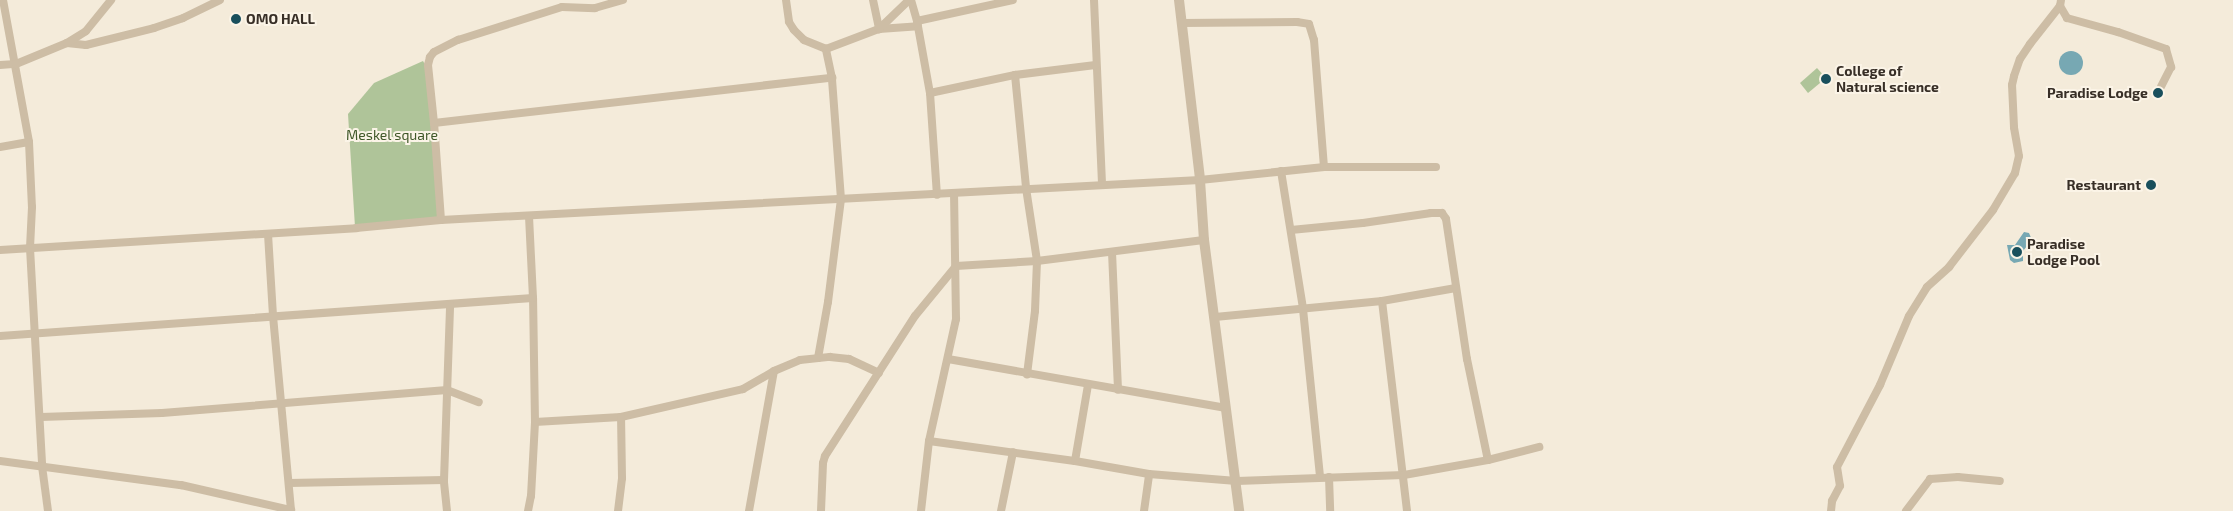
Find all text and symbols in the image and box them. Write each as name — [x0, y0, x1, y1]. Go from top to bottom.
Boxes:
place label: OMO HALL — [246, 11, 315, 27]
marker: OMO HALL — [230, 13, 242, 25]
place label: College of Natural science — [1836, 63, 1939, 95]
marker: College of Natural science — [1820, 73, 1832, 85]
place label: Paradise Lodge — [2047, 85, 2148, 101]
marker: Paradise Lodge — [2152, 87, 2164, 99]
park label: Meskel square — [346, 127, 438, 143]
place label: Restaurant — [2067, 177, 2141, 193]
marker: Restaurant — [2145, 179, 2157, 191]
place label: Paradise Lodge Pool — [2027, 236, 2100, 268]
marker: Paradise Lodge Pool — [2011, 246, 2023, 258]

